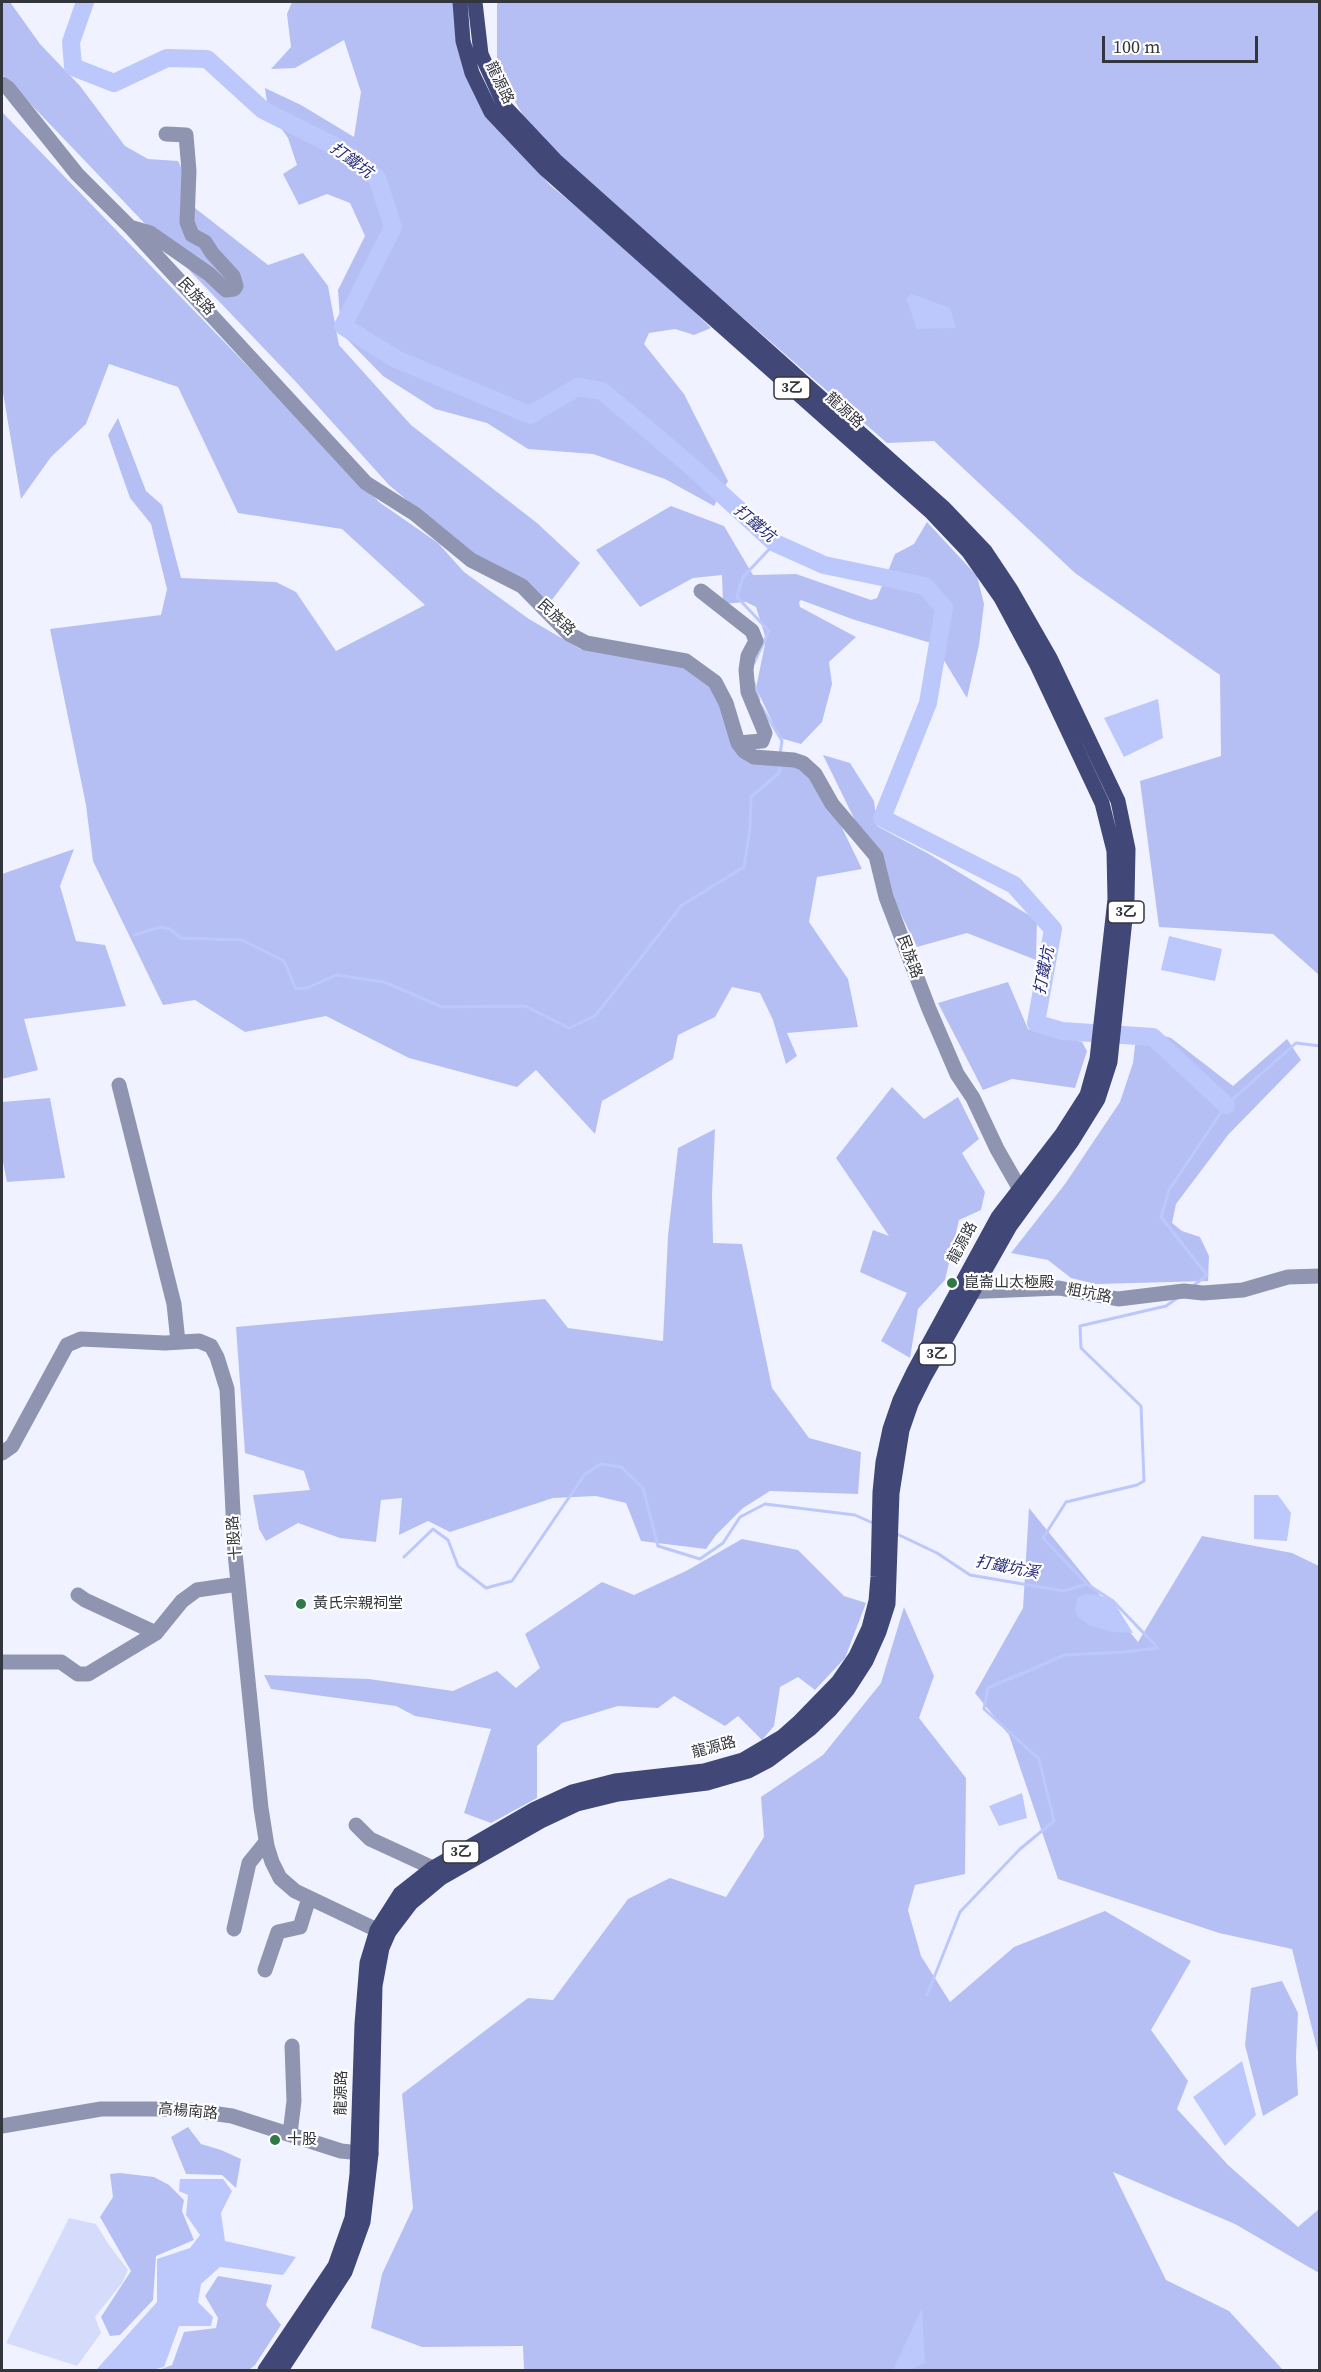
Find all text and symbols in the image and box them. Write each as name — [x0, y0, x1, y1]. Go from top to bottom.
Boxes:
scale bar — [1105, 24, 1261, 62]
text: 100 m — [1113, 34, 1160, 59]
street label: 龍源路 — [481, 59, 517, 107]
water label: 打鐵坑 — [326, 139, 376, 183]
street label: 民族路 — [174, 274, 218, 320]
road number: 3乙 — [774, 377, 810, 399]
street label: 龍源路 — [821, 389, 867, 433]
water label: 打鐵坑 — [729, 501, 779, 547]
street label: 民族路 — [533, 596, 579, 640]
road number: 3乙 — [1108, 901, 1144, 923]
street label: 民族路 — [893, 933, 925, 981]
water label: 打鐵坑 — [1031, 946, 1059, 996]
street label: 龍源路 — [944, 1219, 982, 1267]
place label: 崑崙山太極殿 — [964, 1274, 1054, 1292]
marker: 崑崙山太極殿 — [945, 1276, 959, 1290]
street label: 粗坑路 — [1065, 1281, 1113, 1307]
road number: 3乙 — [919, 1343, 955, 1365]
street label: 十股路 — [224, 1515, 246, 1561]
water label: 打鐵坑溪 — [974, 1552, 1040, 1584]
place label: 黃氏宗親祠堂 — [313, 1595, 403, 1613]
marker: 黃氏宗親祠堂 — [294, 1597, 308, 1611]
street label: 龍源路 — [690, 1733, 738, 1763]
road number: 3乙 — [443, 1841, 479, 1863]
street label: 龍源路 — [333, 2070, 351, 2116]
street label: 高楊南路 — [157, 2100, 219, 2124]
place label: 十股 — [287, 2131, 317, 2149]
marker: 十股 — [268, 2133, 282, 2147]

